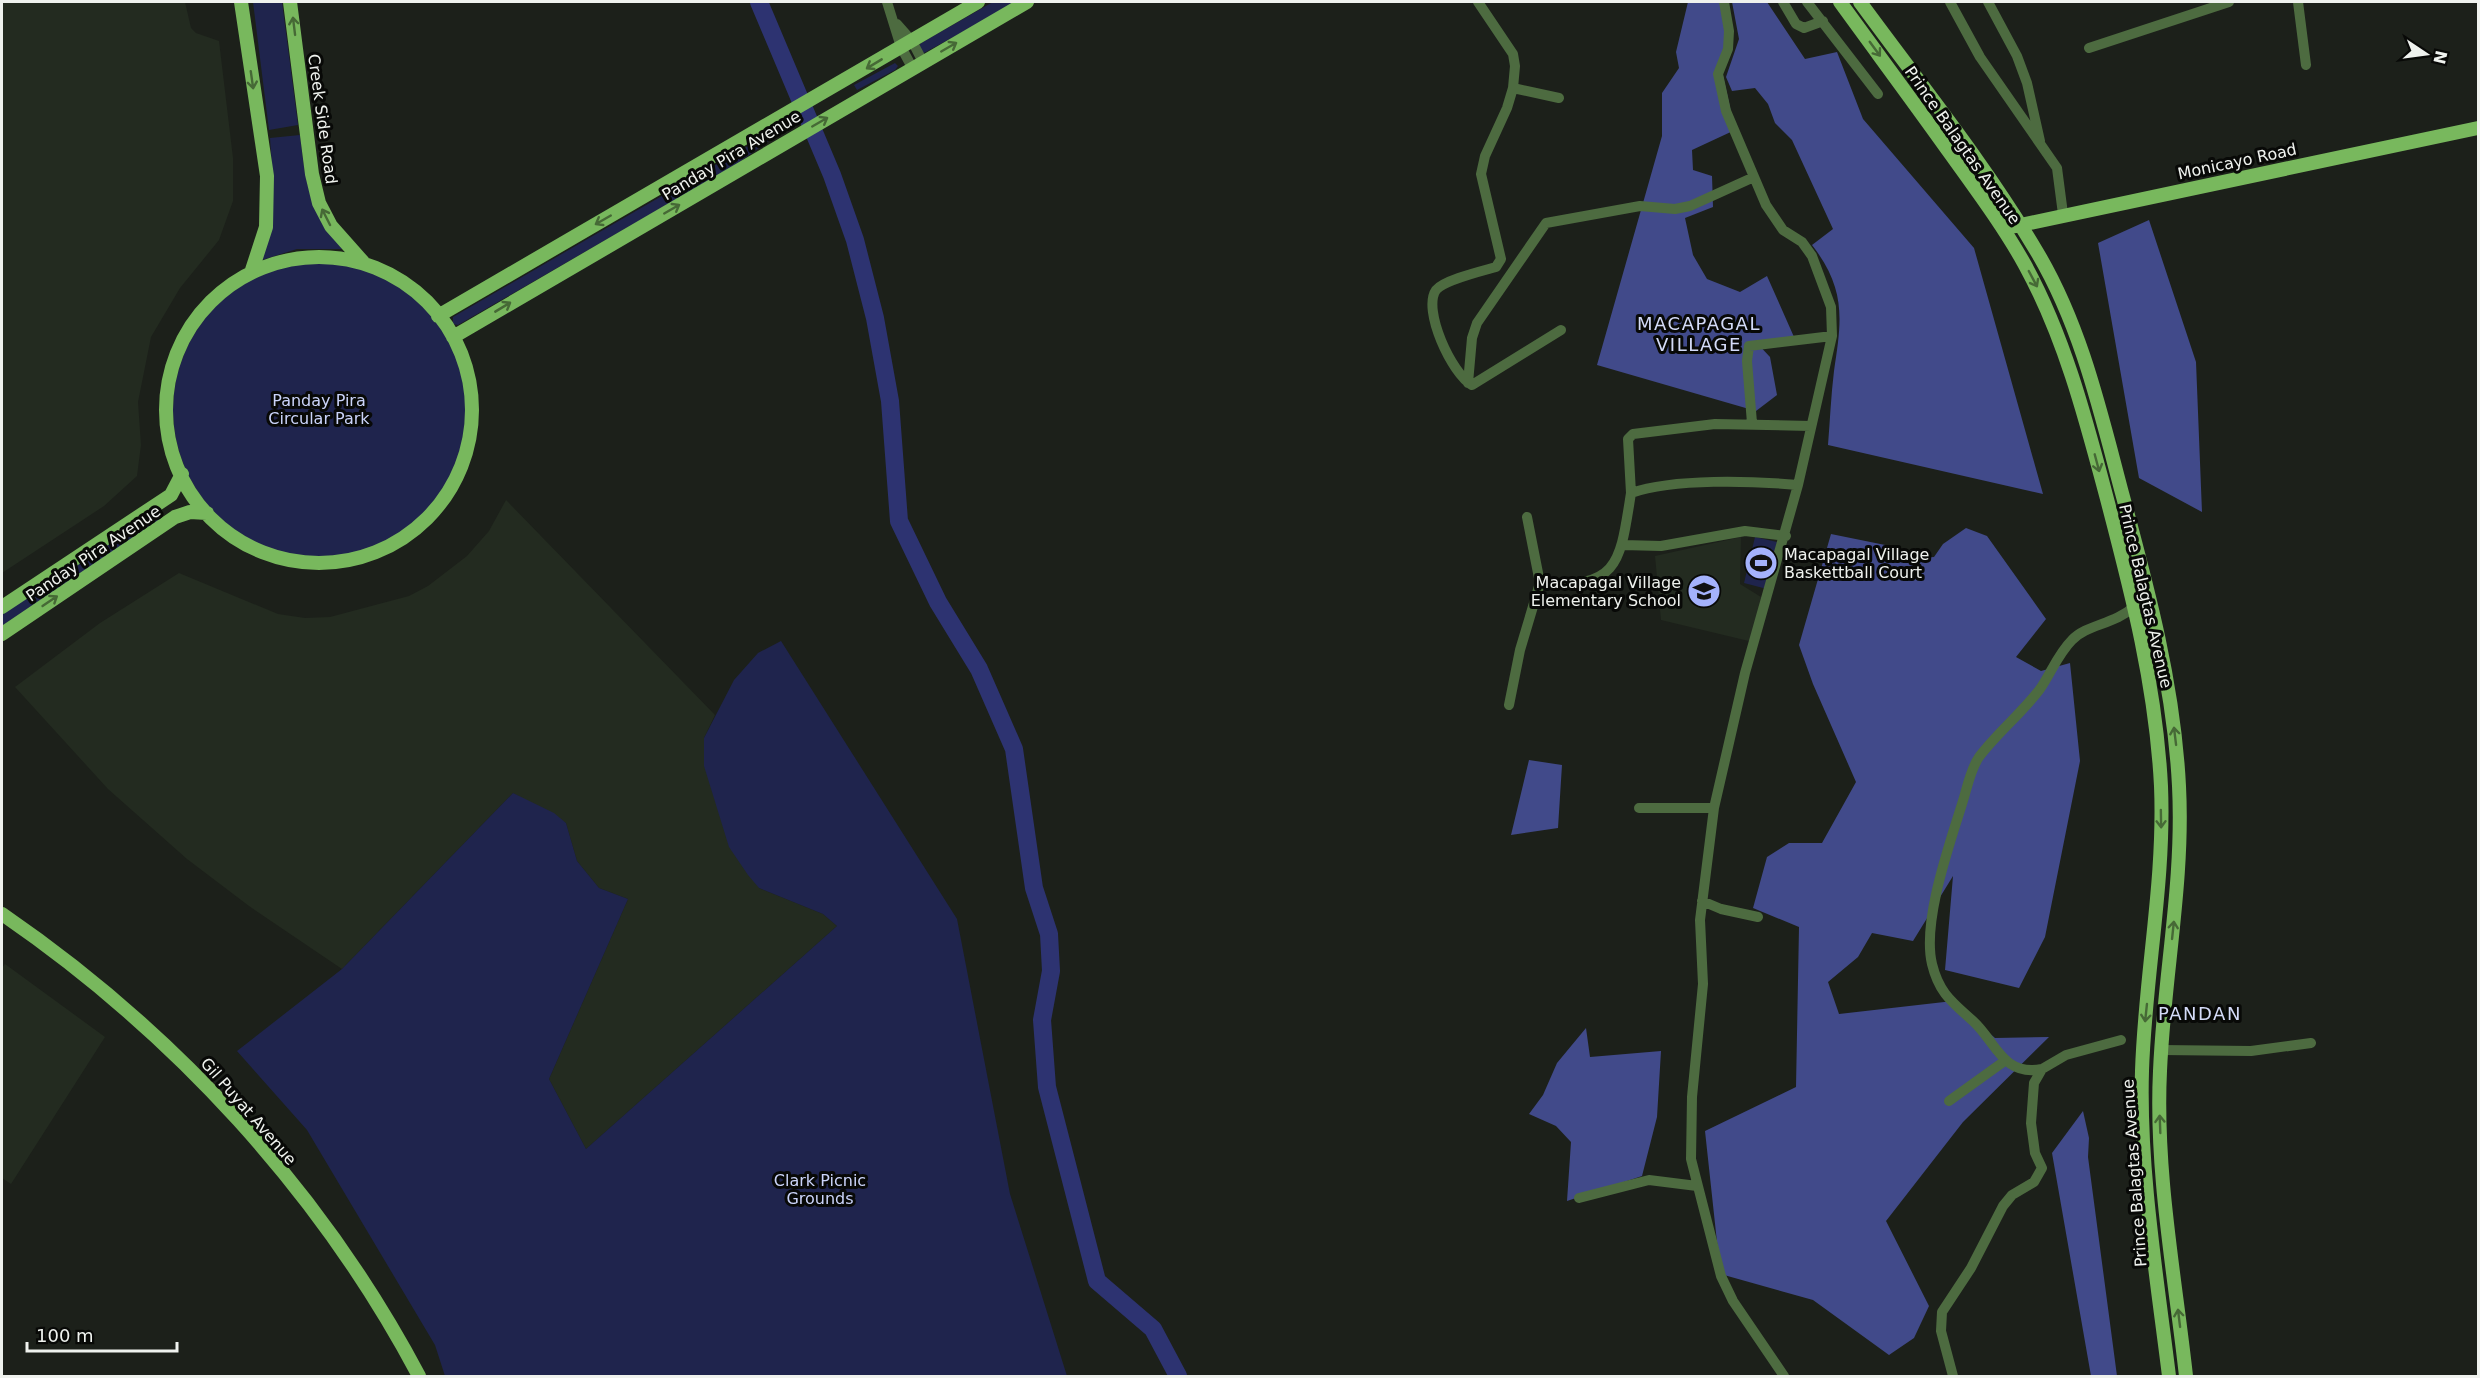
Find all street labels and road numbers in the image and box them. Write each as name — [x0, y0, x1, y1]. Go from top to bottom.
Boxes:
street label: Creek Side Road — [304, 53, 341, 185]
street label: Prince Balagtas Avenue — [1901, 63, 2024, 228]
street label: Panday Pira Avenue — [659, 107, 804, 204]
street label: Monicayo Road — [2176, 140, 2298, 183]
street label: Panday Pira Avenue — [22, 501, 164, 605]
street label: Prince Balagtas Avenue — [2115, 502, 2176, 690]
street label: Gil Puyat Avenue — [197, 1054, 300, 1169]
street label: Prince Balagtas Avenue — [2118, 1078, 2151, 1268]

